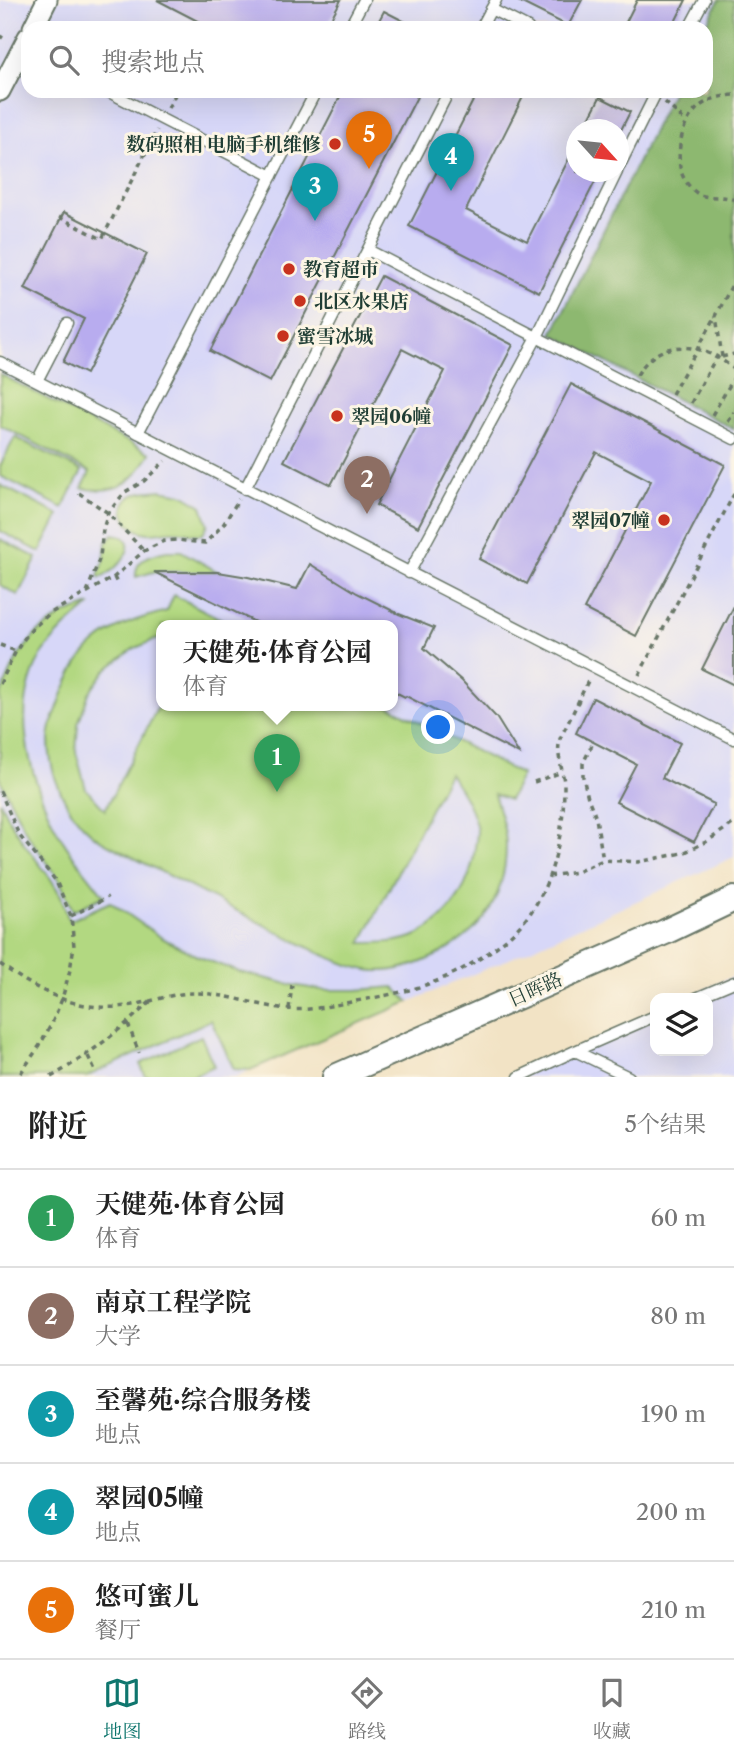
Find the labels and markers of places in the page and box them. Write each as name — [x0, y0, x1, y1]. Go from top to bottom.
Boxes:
pin: 5 — [346, 111, 392, 169]
place label: 数码照相 电脑手机维修 — [126, 133, 321, 156]
pin: 4 — [428, 133, 474, 191]
marker: 数码照相 电脑手机维修 — [327, 136, 343, 152]
pin: 3 — [292, 163, 338, 221]
place label: 教育超市 — [303, 258, 379, 281]
marker: 教育超市 — [281, 261, 297, 277]
place label: 北区水果店 — [314, 290, 409, 313]
marker: 北区水果店 — [292, 293, 308, 309]
place label: 蜜雪冰城 — [297, 325, 373, 348]
marker: 蜜雪冰城 — [275, 328, 291, 344]
place label: 翠园06幢 — [351, 405, 431, 428]
marker: 翠园06幢 — [329, 408, 345, 424]
pin: 2 — [344, 456, 390, 514]
place label: 翠园07幢 — [571, 509, 650, 532]
marker: 翠园07幢 — [656, 512, 672, 528]
pin: 1 — [254, 734, 300, 792]

